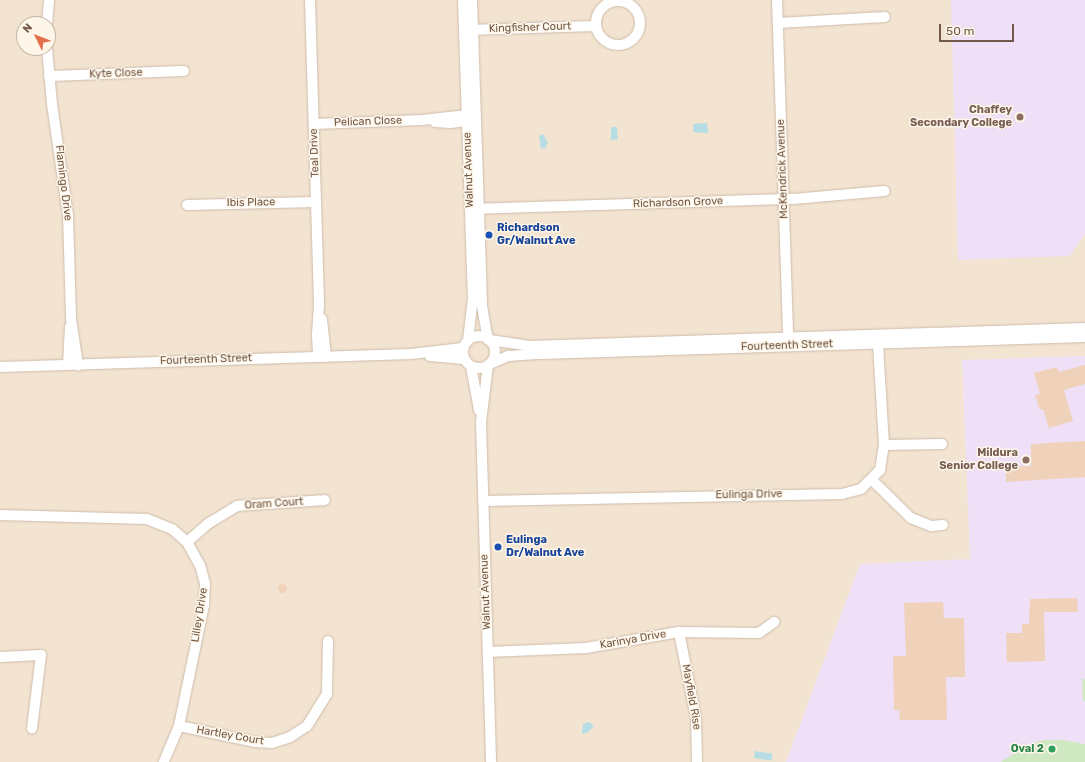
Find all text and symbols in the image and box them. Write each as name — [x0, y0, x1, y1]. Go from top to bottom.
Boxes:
north arrow — [16, 16, 56, 56]
scale bar — [941, 16, 1016, 42]
street label: Kingfisher Court — [488, 20, 572, 36]
text: N — [20, 21, 35, 35]
text: 50 m — [946, 24, 974, 38]
street label: Kyte Close — [89, 66, 143, 82]
place label: Chaffey Secondary College — [910, 104, 1012, 130]
marker: Chaffey Secondary College — [1015, 112, 1025, 122]
street label: Pelican Close — [334, 114, 402, 130]
street label: McKendrick Avenue — [775, 119, 791, 219]
street label: Teal Drive — [308, 128, 322, 178]
street label: Walnut Avenue — [461, 132, 477, 208]
street label: Flamingo Drive — [52, 144, 74, 222]
street label: Richardson Grove — [633, 195, 723, 211]
street label: Ibis Place — [227, 196, 275, 210]
place label: Richardson Gr/Walnut Ave — [497, 222, 576, 248]
marker: Richardson Gr/Walnut Ave — [484, 230, 494, 240]
street label: Fourteenth Street — [741, 338, 833, 354]
street label: Fourteenth Street — [160, 352, 252, 368]
place label: Mildura Senior College — [939, 447, 1018, 473]
marker: Mildura Senior College — [1021, 455, 1031, 465]
street label: Eulinga Drive — [715, 488, 783, 502]
street label: Oram Court — [244, 495, 304, 513]
place label: Eulinga Dr/Walnut Ave — [506, 534, 585, 560]
marker: Eulinga Dr/Walnut Ave — [493, 542, 503, 552]
street label: Walnut Avenue — [478, 554, 494, 630]
street label: Lilley Drive — [189, 587, 211, 643]
street label: Karinya Drive — [599, 628, 667, 652]
street label: Mayfield Rise — [679, 663, 703, 731]
street label: Hartley Court — [195, 724, 265, 748]
place label: Oval 2 — [1011, 742, 1044, 756]
marker: Oval 2 — [1047, 744, 1057, 754]

